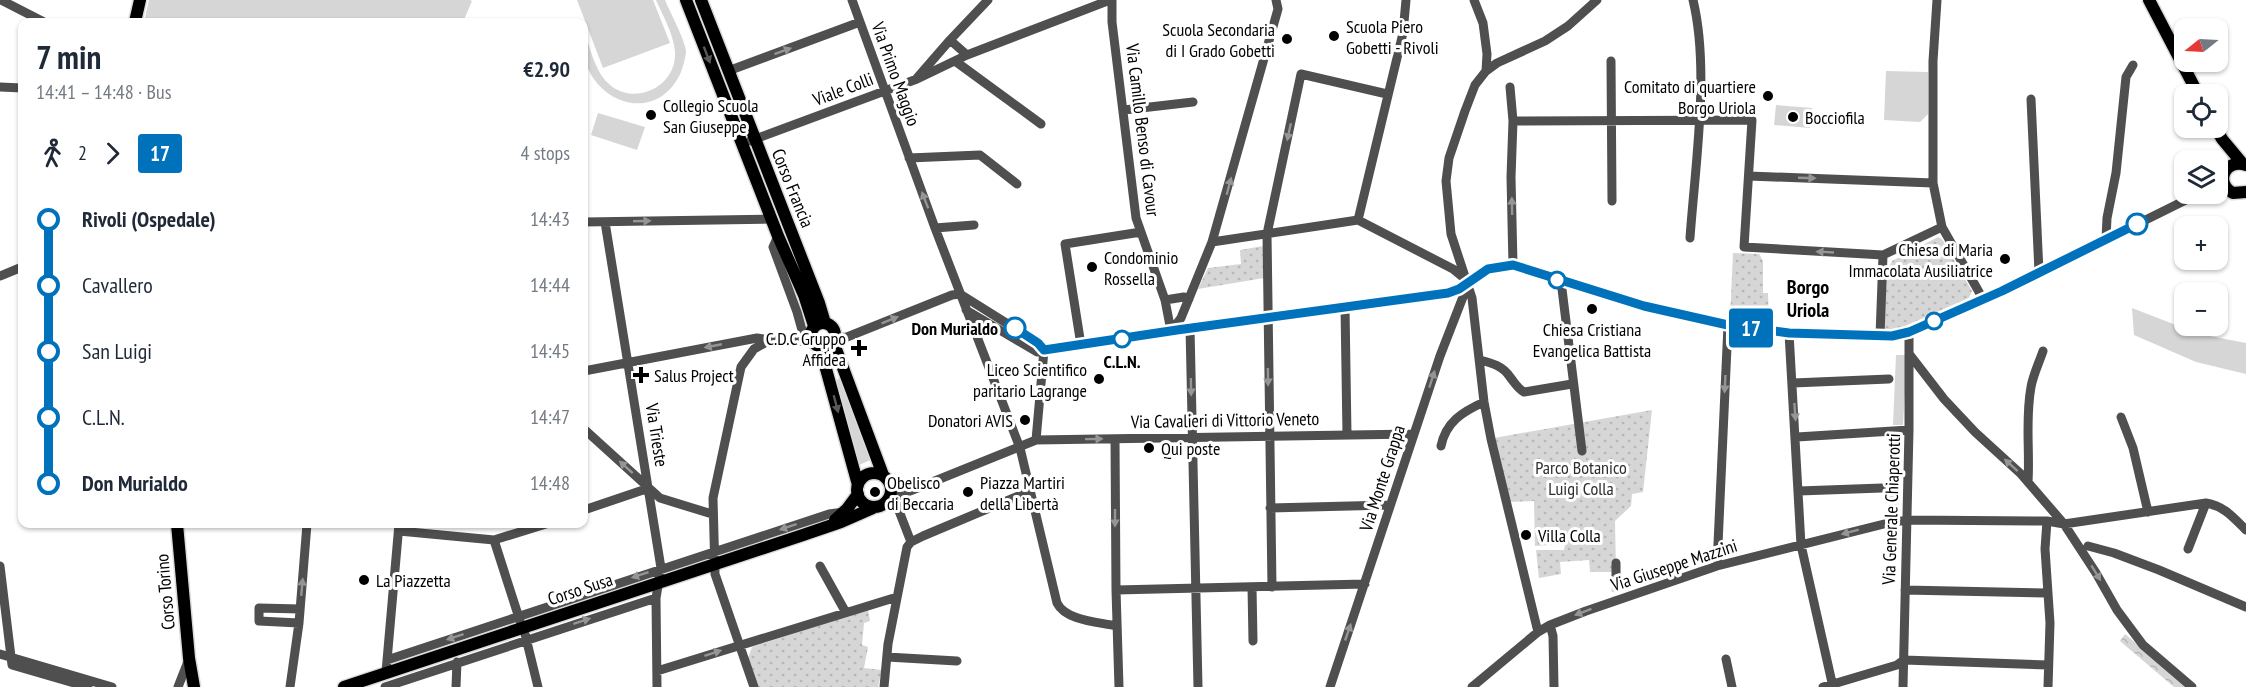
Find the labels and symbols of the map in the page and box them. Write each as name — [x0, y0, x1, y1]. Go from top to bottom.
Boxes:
place label: Scuola Piero Gobetti - Rivoli — [1346, 15, 1439, 59]
street label: Via Primo Maggio — [866, 18, 926, 129]
place label: Scuola Secondaria di I Grado Gobetti — [1162, 18, 1275, 62]
north arrow — [2174, 18, 2228, 72]
marker: Scuola Piero Gobetti - Rivoli — [1327, 29, 1341, 43]
marker: Scuola Secondaria di I Grado Gobetti — [1280, 32, 1294, 46]
street label: Via Camillo Benso di Cavour — [1121, 41, 1165, 218]
one-way arrow — [774, 45, 792, 55]
one-way arrow — [703, 46, 713, 64]
street label: Viale Colli — [809, 67, 876, 111]
place label: Comitato di quartiere Borgo Uriola — [1624, 75, 1756, 119]
marker: Comitato di quartiere Borgo Uriola — [1761, 89, 1775, 103]
place label: Collegio Scuola San Giuseppe — [663, 94, 759, 138]
place label: Bocciofila — [1805, 106, 1865, 129]
marker: Collegio Scuola San Giuseppe — [644, 108, 658, 122]
marker: Bocciofila — [1786, 110, 1800, 124]
one-way arrow — [1283, 122, 1293, 141]
street label: Corso Francia — [767, 145, 819, 231]
one-way arrow — [1798, 173, 1817, 183]
one-way arrow — [1224, 177, 1234, 195]
one-way arrow — [919, 191, 929, 209]
one-way arrow — [1507, 197, 1516, 216]
unlabelled marker — [2126, 213, 2148, 235]
one-way arrow — [632, 216, 651, 226]
place label: Chiesa di Maria Immacolata Ausiliatrice — [1848, 238, 1993, 282]
place label: Condominio Rossella — [1104, 246, 1178, 290]
one-way arrow — [1815, 247, 1834, 257]
marker: Chiesa di Maria Immacolata Ausiliatrice — [1998, 252, 2012, 266]
marker: Condominio Rossella — [1085, 260, 1099, 274]
unlabelled marker — [1548, 271, 1566, 289]
district label: Borgo Uriola — [1787, 274, 1829, 323]
marker: Chiesa Cristiana Evangelica Battista — [1585, 302, 1599, 316]
line badge: 17 — [1724, 308, 1778, 348]
unlabelled marker — [1925, 312, 1943, 330]
one-way arrow — [881, 315, 899, 324]
place label: Don Murialdo — [911, 317, 998, 340]
marker: Don Murialdo — [1004, 317, 1026, 339]
place label: Chiesa Cristiana Evangelica Battista — [1533, 318, 1651, 362]
place label: C.D.C Gruppo Affidea — [766, 327, 846, 371]
marker: C.L.N. — [1113, 330, 1131, 348]
marker: C.D.C Gruppo Affidea — [850, 339, 868, 357]
one-way arrow — [703, 342, 722, 351]
place label: C.L.N. — [1103, 350, 1141, 373]
place label: Liceo Scientifico paritario Lagrange — [973, 358, 1087, 402]
place label: Salus Project — [654, 364, 734, 387]
marker: Salus Project — [632, 366, 650, 384]
one-way arrow — [1264, 367, 1273, 386]
one-way arrow — [1428, 370, 1438, 388]
marker: Liceo Scientifico paritario Lagrange — [1092, 372, 1106, 386]
one-way arrow — [1721, 374, 1730, 393]
one-way arrow — [1186, 377, 1196, 396]
one-way arrow — [832, 395, 841, 413]
street label: Via Trieste — [640, 401, 673, 468]
one-way arrow — [1790, 403, 1800, 422]
street label: Via Cavalieri di Vittorio Veneto — [1130, 407, 1320, 433]
place label: Donatori AVIS — [928, 409, 1013, 432]
marker: Donatori AVIS — [1018, 413, 1032, 427]
street label: Via Monte Grappa — [1354, 422, 1410, 535]
street label: Via Generale Chiaperotti — [1877, 433, 1905, 586]
one-way arrow — [1085, 434, 1104, 444]
place label: Qui poste — [1161, 437, 1220, 460]
marker: Qui poste — [1142, 441, 1156, 455]
park label: Parco Botanico Luigi Colla — [1535, 456, 1627, 500]
one-way arrow — [2004, 459, 2019, 472]
one-way arrow — [619, 461, 634, 474]
place label: Obelisco di Beccaria — [887, 471, 954, 515]
place label: Piazza Martiri della Libertà — [980, 471, 1065, 515]
marker: Obelisco di Beccaria — [868, 485, 882, 499]
marker: Piazza Martiri della Libertà — [961, 485, 975, 499]
one-way arrow — [1110, 509, 1120, 528]
one-way arrow — [779, 523, 797, 533]
place label: Villa Colla — [1537, 524, 1601, 547]
one-way arrow — [1840, 527, 1859, 537]
marker: Villa Colla — [1519, 528, 1533, 542]
street label: Via Giuseppe Mazzini — [1607, 534, 1740, 597]
street label: Corso Torino — [150, 553, 180, 631]
one-way arrow — [2090, 565, 2101, 581]
street label: Corso Susa — [545, 568, 615, 610]
place label: La Piazzetta — [376, 569, 451, 592]
one-way arrow — [631, 571, 649, 581]
marker: La Piazzetta — [357, 573, 371, 587]
one-way arrow — [297, 578, 306, 597]
one-way arrow — [1574, 608, 1592, 617]
one-way arrow — [573, 616, 591, 625]
one-way arrow — [1344, 623, 1354, 641]
one-way arrow — [446, 633, 464, 643]
one-way arrow — [704, 647, 722, 657]

